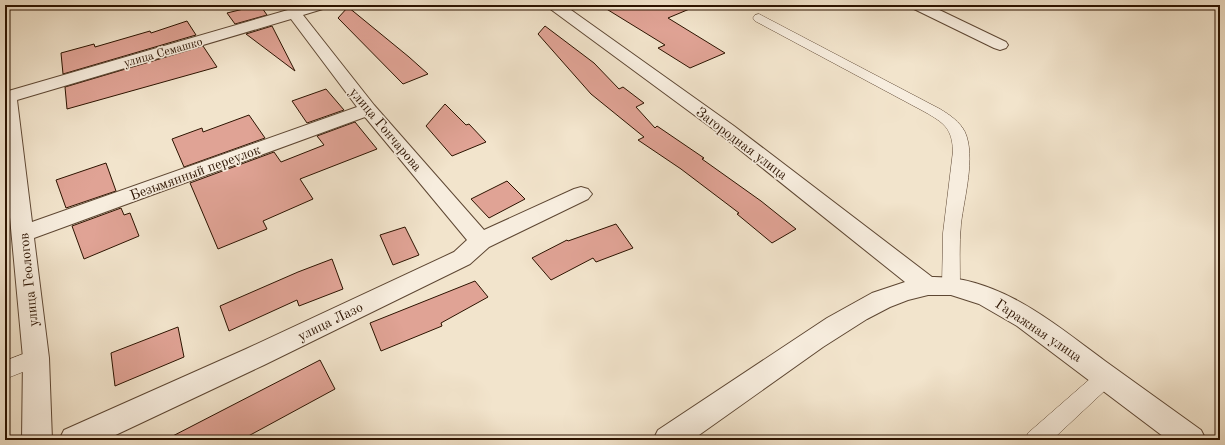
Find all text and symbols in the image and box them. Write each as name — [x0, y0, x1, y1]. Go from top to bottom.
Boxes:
street label: улица Семашко — [122, 36, 204, 70]
street label: улица Гончарова — [346, 85, 424, 174]
street label: Загородная улица — [693, 105, 790, 183]
street label: Безымянный переулок — [128, 143, 262, 203]
street label: улица Геологов — [17, 232, 41, 327]
street label: Гаражная улица — [993, 297, 1084, 365]
street label: улица Лазо — [296, 300, 365, 344]

